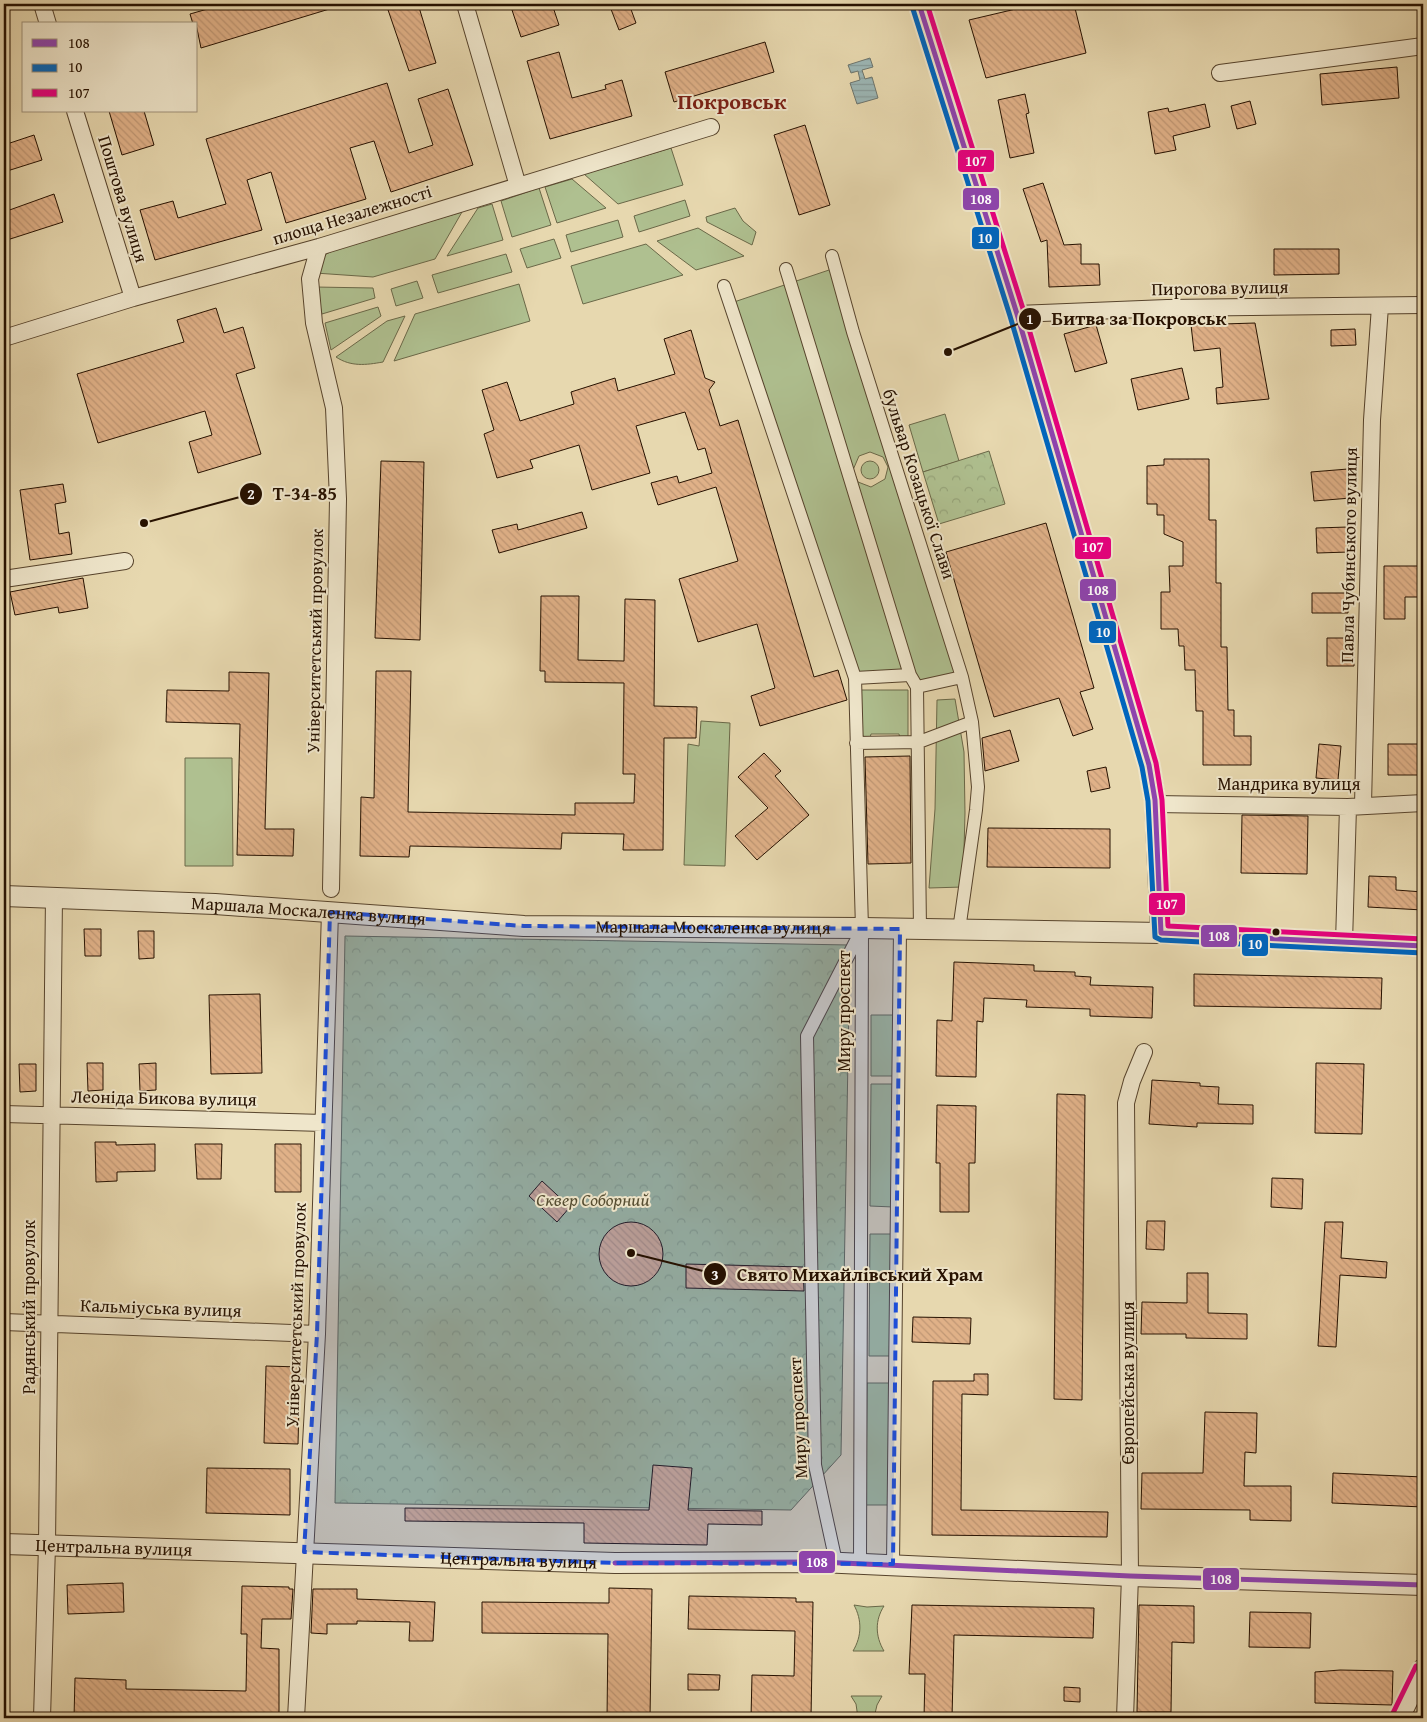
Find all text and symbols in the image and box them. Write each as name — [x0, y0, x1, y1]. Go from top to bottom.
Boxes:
legend — [22, 22, 198, 112]
text: 108 — [68, 32, 90, 53]
text: 10 — [68, 56, 82, 77]
text: 107 — [68, 82, 90, 103]
district label: Покровськ — [678, 85, 787, 117]
street label: Поштова вулиця — [91, 132, 156, 266]
line badge: 107 — [957, 149, 995, 173]
text: 107 — [965, 151, 987, 171]
street label: площа Незалежності — [269, 177, 435, 252]
line badge: 108 — [962, 187, 1000, 211]
text: 108 — [970, 189, 992, 209]
line badge: 10 — [971, 226, 1000, 250]
text: 10 — [978, 228, 992, 248]
street label: Пирогова вулиця — [1151, 273, 1289, 302]
callout: Битва за Покровськ — [1017, 302, 1237, 336]
text: Битва за Покровськ — [1052, 304, 1226, 332]
text: 1 — [1026, 308, 1034, 329]
street label: бульвар Козацької Слави — [876, 385, 963, 583]
street label: Павла Чубинського вулиця — [1333, 447, 1364, 663]
callout: Т-34-85 — [238, 477, 347, 511]
text: Т-34-85 — [273, 479, 337, 507]
text: 2 — [247, 483, 255, 504]
street label: Університетський провулок — [299, 528, 330, 754]
line badge: 107 — [1074, 536, 1112, 560]
text: 107 — [1082, 537, 1104, 557]
line badge: 108 — [1079, 578, 1117, 602]
text: 108 — [1087, 580, 1109, 600]
line badge: 10 — [1088, 620, 1117, 644]
text: 10 — [1096, 622, 1110, 642]
street label: Мандрика вулиця — [1217, 770, 1361, 797]
street label: Маршала Москаленка вулиця — [191, 889, 427, 932]
line badge: 107 — [1148, 892, 1186, 916]
text: 107 — [1156, 894, 1178, 914]
street label: Маршала Москаленка вулиця — [595, 912, 831, 941]
line badge: 108 — [1200, 924, 1238, 948]
text: 108 — [1208, 926, 1230, 946]
unlabelled marker — [1271, 927, 1281, 937]
line badge: 10 — [1241, 933, 1269, 957]
text: 10 — [1248, 934, 1262, 954]
street label: Миру проспект — [830, 950, 857, 1072]
street label: Леоніда Бикова вулиця — [71, 1082, 257, 1113]
park label: Сквер Соборний — [536, 1186, 650, 1213]
street label: Університетський провулок — [278, 1202, 313, 1428]
street label: Радянський провулок — [15, 1219, 42, 1394]
callout: Свято Михайлівський Храм — [702, 1257, 994, 1291]
text: Свято Михайлівський Храм — [737, 1260, 983, 1288]
text: 3 — [711, 1264, 719, 1285]
street label: Кальміуська вулиця — [80, 1291, 242, 1324]
street label: Європейська вулиця — [1114, 1301, 1141, 1465]
street label: Миру проспект — [781, 1356, 814, 1479]
street label: Центральна вулиця — [35, 1531, 193, 1563]
street label: Центральна вулиця — [440, 1544, 598, 1575]
line badge: 108 — [798, 1550, 836, 1574]
text: 108 — [806, 1552, 828, 1572]
line badge: 108 — [1202, 1567, 1240, 1591]
text: 108 — [1210, 1569, 1232, 1589]

